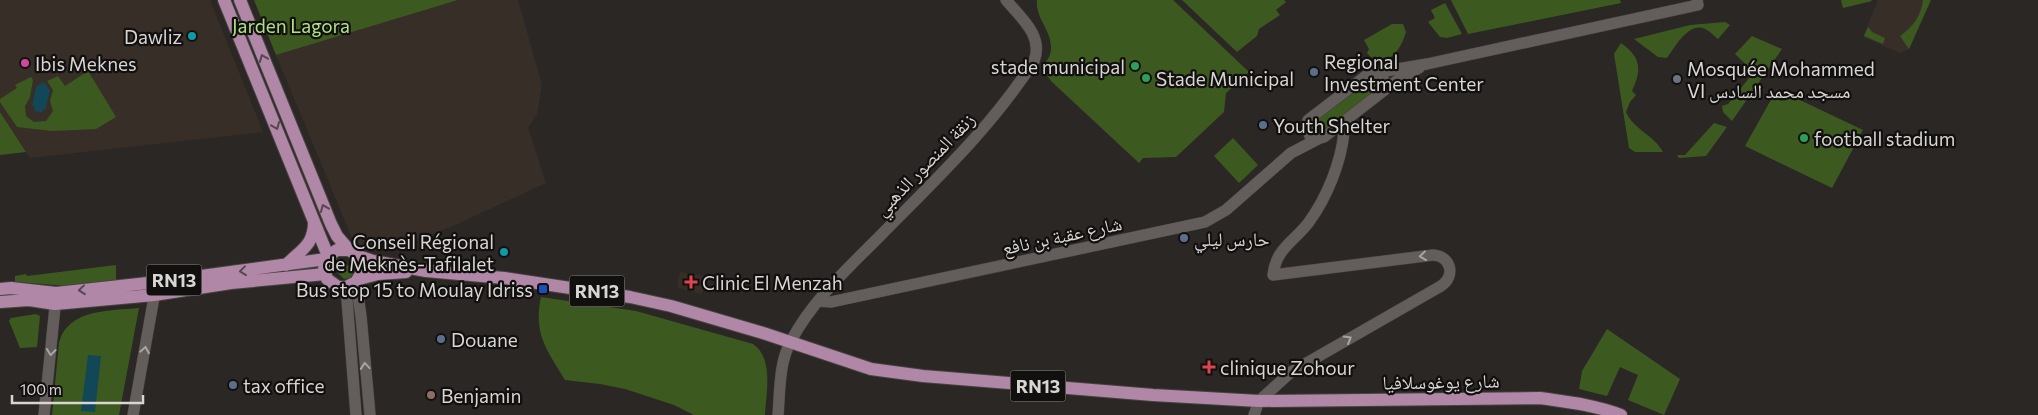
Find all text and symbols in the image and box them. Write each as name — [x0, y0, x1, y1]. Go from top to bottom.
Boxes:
park label: Jarden Lagora — [232, 14, 350, 37]
place label: Dawliz — [124, 25, 182, 48]
marker: Dawliz — [186, 30, 198, 42]
place label: Regional Investment Center — [1324, 50, 1484, 95]
place label: Ibis Meknes — [35, 52, 137, 75]
one-way arrow — [259, 54, 269, 63]
place label: stade municipal — [991, 55, 1125, 78]
marker: Ibis Meknes — [19, 57, 31, 69]
place label: Mosquée Mohammed VI مسجد محمد السادس — [1687, 57, 1875, 103]
marker: stade municipal — [1129, 60, 1141, 72]
marker: Regional Investment Center — [1308, 66, 1320, 78]
place label: Stade Municipal — [1156, 67, 1294, 90]
marker: Stade Municipal — [1140, 72, 1152, 84]
marker: Mosquée Mohammed VI مسجد محمد السادس — [1671, 73, 1683, 85]
street label: زنقة المنصور الذهبي — [869, 108, 982, 224]
place label: Youth Shelter — [1273, 114, 1390, 137]
marker: Youth Shelter — [1257, 119, 1269, 131]
one-way arrow — [269, 121, 280, 130]
place label: football stadium — [1814, 127, 1955, 150]
marker: football stadium — [1798, 132, 1810, 144]
one-way arrow — [320, 204, 331, 213]
street label: شارع عقبة بن نافع — [1000, 211, 1124, 261]
place label: حارس ليلي — [1194, 227, 1270, 254]
place label: Conseil Régional de Meknès-Tafilalet — [324, 230, 494, 275]
marker: حارس ليلي — [1178, 232, 1190, 244]
marker: Conseil Régional de Meknès-Tafilalet — [498, 246, 510, 258]
one-way arrow — [1419, 250, 1427, 261]
road number: RN13 — [146, 264, 202, 296]
one-way arrow — [239, 265, 247, 276]
place label: Clinic El Menzah — [702, 271, 843, 294]
marker: Clinic El Menzah — [684, 275, 698, 289]
road number: RN13 — [570, 276, 624, 306]
place label: Bus stop 15 to Moulay Idriss — [296, 278, 533, 301]
marker: Bus stop 15 to Moulay Idriss — [537, 283, 549, 295]
one-way arrow — [78, 284, 86, 295]
place label: Douane — [451, 328, 518, 351]
marker: Douane — [435, 333, 447, 345]
one-way arrow — [1343, 336, 1352, 346]
one-way arrow — [139, 345, 149, 354]
one-way arrow — [46, 349, 57, 357]
place label: clinique Zohour — [1220, 356, 1355, 379]
marker: clinique Zohour — [1202, 360, 1216, 374]
one-way arrow — [360, 362, 371, 370]
street label: شارع يوغوسلافيا — [1382, 368, 1500, 395]
road number: RN13 — [1010, 371, 1066, 402]
scale bar — [12, 372, 144, 404]
place label: tax office — [243, 374, 325, 397]
marker: tax office — [227, 379, 239, 391]
text: 100 m — [20, 380, 62, 398]
place label: Benjamin — [441, 384, 521, 407]
marker: Benjamin — [425, 389, 437, 401]

